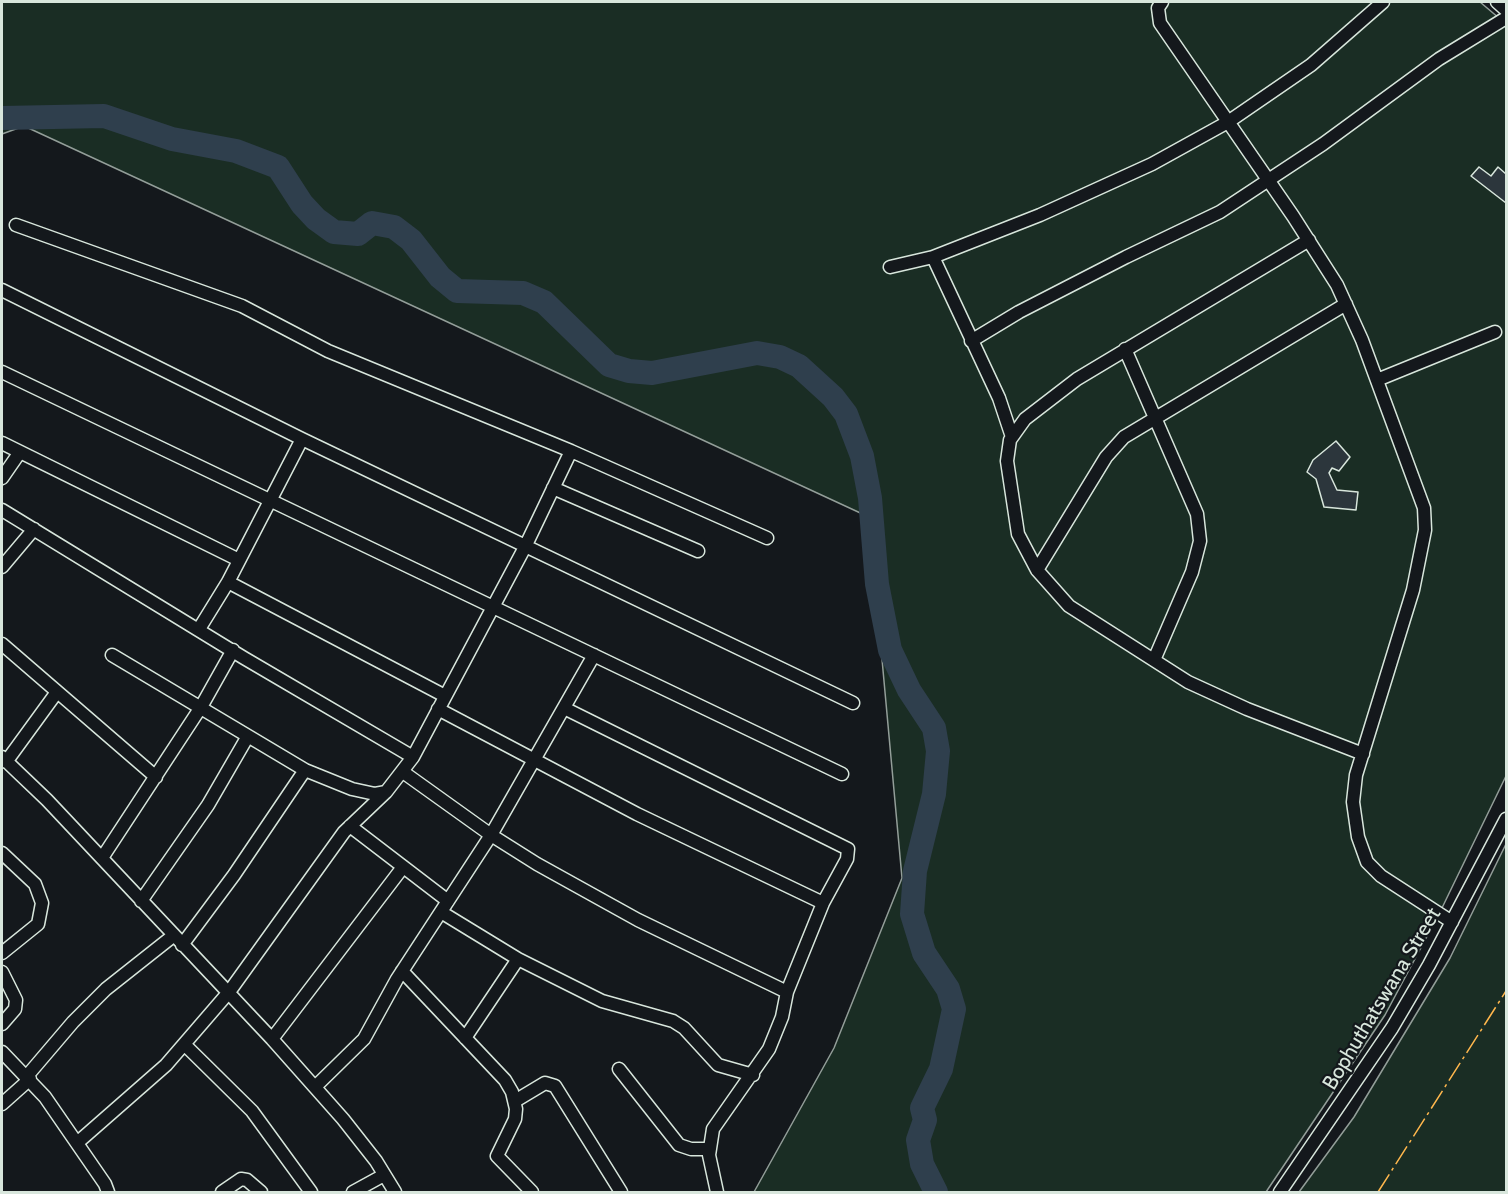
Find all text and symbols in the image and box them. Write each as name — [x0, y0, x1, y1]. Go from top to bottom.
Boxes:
street label: Bophuthatswana Street — [1318, 903, 1446, 1095]

